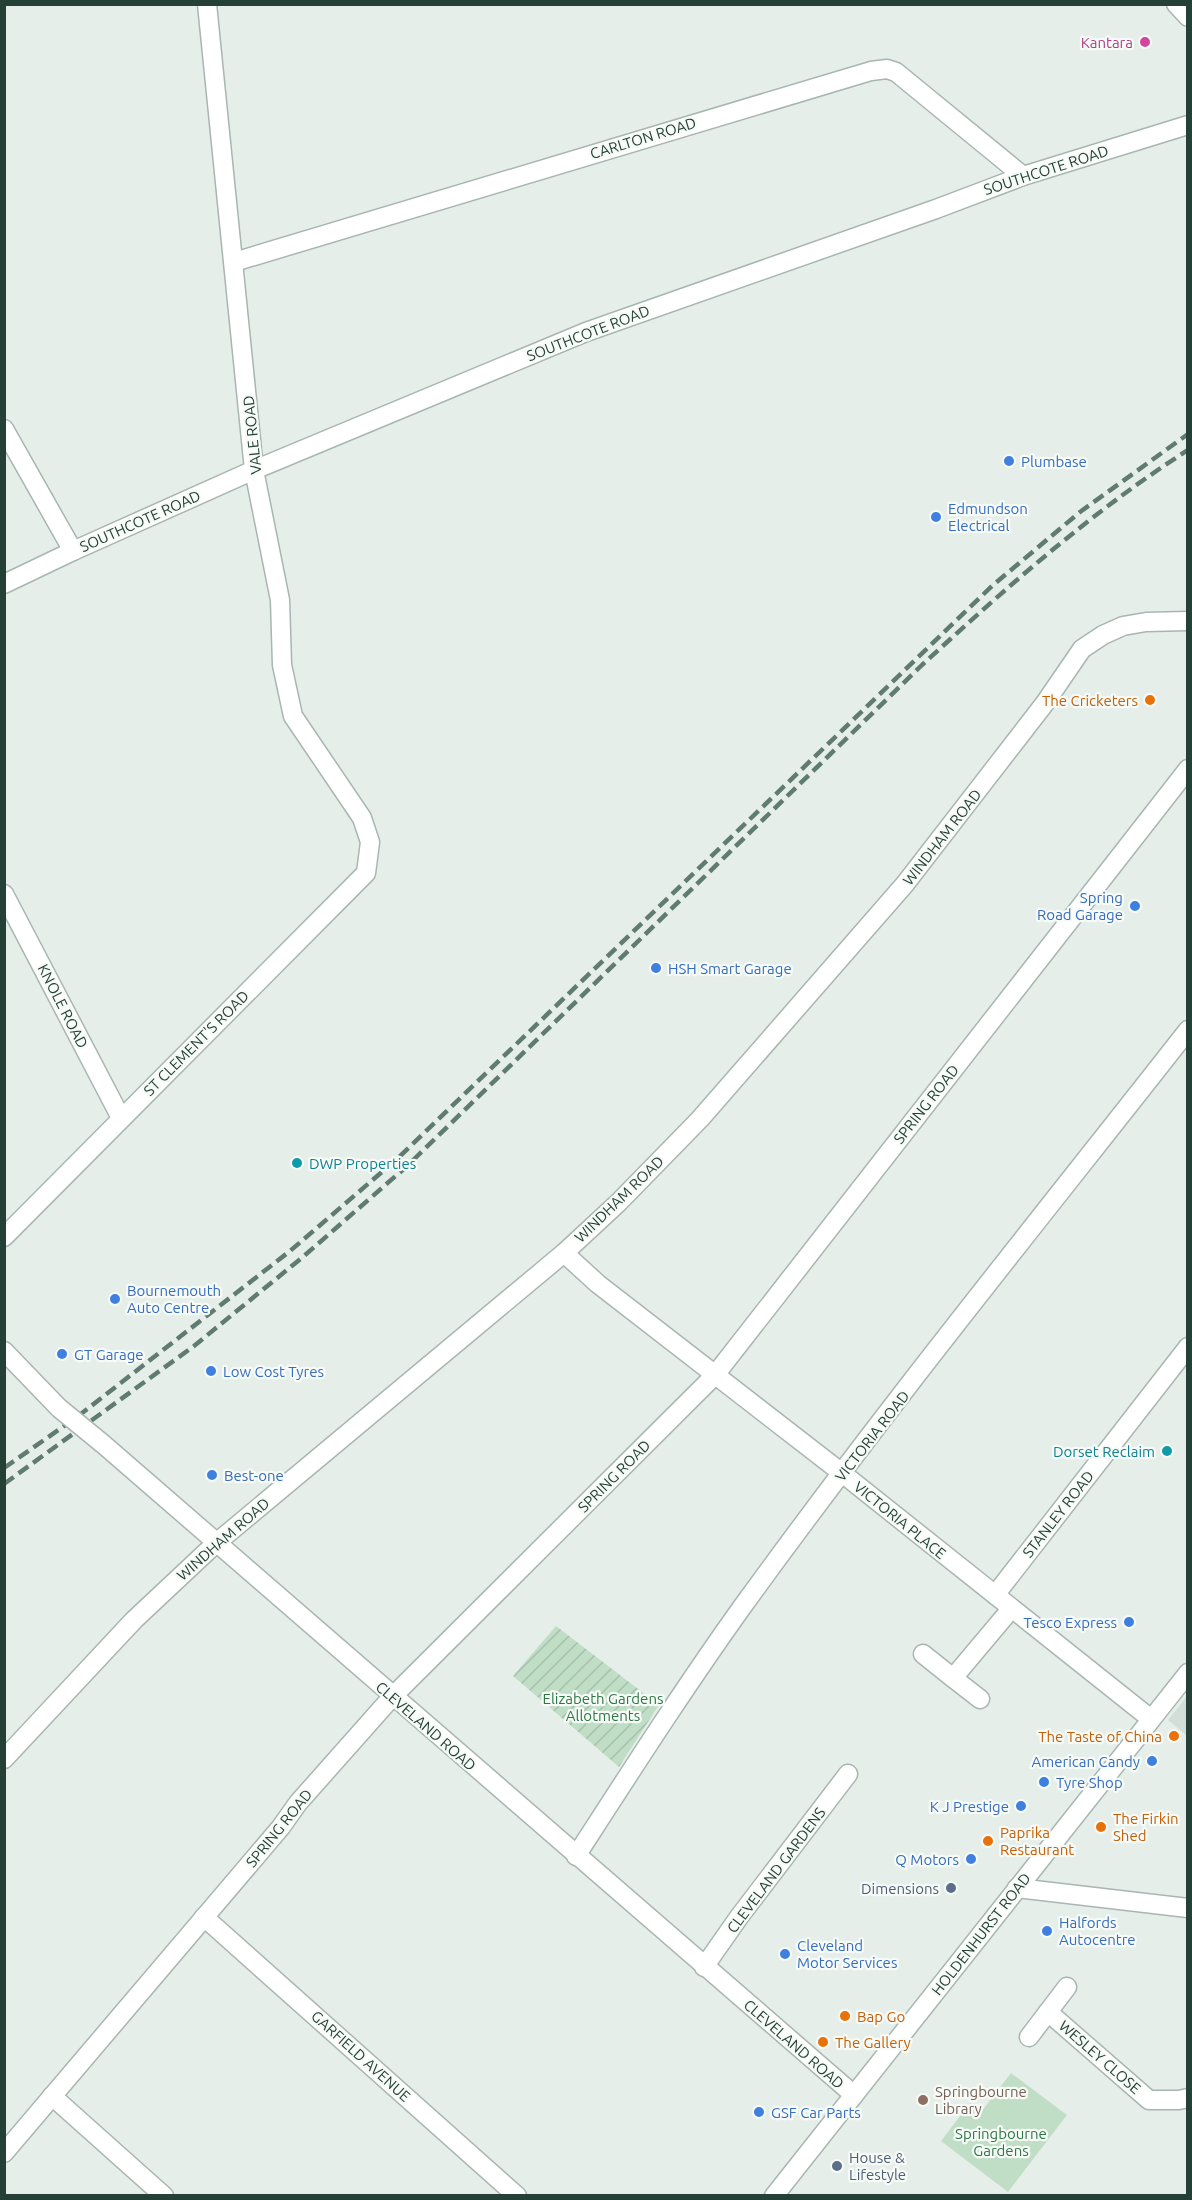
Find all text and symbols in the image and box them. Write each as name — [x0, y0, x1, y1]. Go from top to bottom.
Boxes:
place label: Kantara — [1081, 34, 1133, 51]
marker: Kantara — [1138, 35, 1152, 49]
street label: CARLTON ROAD — [588, 114, 698, 162]
street label: SOUTHCOTE ROAD — [981, 142, 1111, 198]
street label: SOUTHCOTE ROAD — [524, 302, 652, 364]
street label: VALE ROAD — [239, 395, 265, 475]
place label: Plumbase — [1021, 453, 1087, 470]
marker: Plumbase — [1002, 454, 1016, 468]
street label: SOUTHCOTE ROAD — [77, 487, 203, 555]
place label: Edmundson Electrical — [948, 500, 1028, 534]
marker: Edmundson Electrical — [929, 510, 943, 524]
place label: The Cricketers — [1042, 692, 1138, 709]
marker: The Cricketers — [1143, 693, 1157, 707]
street label: WINDHAM ROAD — [899, 786, 985, 888]
place label: Spring Road Garage — [1037, 889, 1123, 923]
marker: Spring Road Garage — [1128, 899, 1142, 913]
place label: HSH Smart Garage — [668, 960, 792, 977]
street label: KNOLE ROAD — [35, 961, 91, 1051]
marker: HSH Smart Garage — [649, 961, 663, 975]
street label: ST CLEMENT'S ROAD — [140, 987, 252, 1099]
street label: SPRING ROAD — [890, 1061, 962, 1147]
street label: WINDHAM ROAD — [571, 1152, 667, 1246]
place label: DWP Properties — [309, 1155, 416, 1172]
marker: DWP Properties — [290, 1156, 304, 1170]
place label: Bournemouth Auto Centre — [127, 1282, 221, 1316]
marker: Bournemouth Auto Centre — [108, 1292, 122, 1306]
place label: GT Garage — [74, 1346, 144, 1363]
marker: GT Garage — [55, 1347, 69, 1361]
place label: Low Cost Tyres — [223, 1363, 324, 1380]
marker: Low Cost Tyres — [204, 1364, 218, 1378]
street label: VICTORIA ROAD — [831, 1387, 913, 1485]
street label: SPRING ROAD — [574, 1436, 654, 1516]
place label: Dorset Reclaim — [1053, 1443, 1155, 1460]
marker: Dorset Reclaim — [1160, 1444, 1174, 1458]
place label: Best-one — [224, 1467, 284, 1484]
street label: STANLEY ROAD — [1019, 1467, 1097, 1561]
marker: Best-one — [205, 1468, 219, 1482]
street label: VICTORIA PLACE — [851, 1478, 949, 1562]
street label: WINDHAM ROAD — [173, 1494, 273, 1584]
place label: Tesco Express — [1024, 1614, 1117, 1631]
marker: Tesco Express — [1122, 1615, 1136, 1629]
street label: CLEVELAND ROAD — [373, 1678, 479, 1774]
park label: Elizabeth Gardens Allotments — [543, 1690, 663, 1724]
place label: The Taste of China — [1038, 1728, 1162, 1745]
marker: The Taste of China — [1167, 1729, 1181, 1743]
place label: American Candy — [1032, 1753, 1140, 1770]
marker: American Candy — [1145, 1754, 1159, 1768]
place label: Tyre Shop — [1056, 1774, 1123, 1791]
marker: Tyre Shop — [1037, 1775, 1051, 1789]
street label: SPRING ROAD — [242, 1786, 316, 1870]
place label: K J Prestige — [930, 1798, 1009, 1815]
marker: K J Prestige — [1014, 1799, 1028, 1813]
street label: CLEVELAND GARDENS — [723, 1804, 829, 1936]
place label: The Firkin Shed — [1113, 1810, 1179, 1844]
marker: The Firkin Shed — [1094, 1820, 1108, 1834]
place label: Paprika Restaurant — [1000, 1824, 1074, 1858]
marker: Paprika Restaurant — [981, 1834, 995, 1848]
place label: Q Motors — [895, 1851, 959, 1868]
marker: Q Motors — [964, 1852, 978, 1866]
street label: HOLDENHURST ROAD — [928, 1870, 1034, 1998]
place label: Dimensions — [861, 1880, 939, 1897]
marker: Dimensions — [944, 1881, 958, 1895]
place label: Halfords Autocentre — [1059, 1914, 1136, 1948]
marker: Halfords Autocentre — [1040, 1924, 1054, 1938]
place label: Cleveland Motor Services — [797, 1937, 897, 1971]
marker: Cleveland Motor Services — [778, 1947, 792, 1961]
street label: CLEVELAND ROAD — [741, 1996, 847, 2092]
street label: GARFIELD AVENUE — [308, 2007, 414, 2105]
place label: Bap Go — [857, 2008, 905, 2025]
marker: Bap Go — [838, 2009, 852, 2023]
street label: WESLEY CLOSE — [1056, 2017, 1144, 2097]
place label: The Gallery — [835, 2034, 911, 2051]
marker: The Gallery — [816, 2035, 830, 2049]
place label: Springbourne Library — [935, 2083, 1027, 2117]
marker: Springbourne Library — [916, 2093, 930, 2107]
place label: GSF Car Parts — [771, 2104, 861, 2121]
marker: GSF Car Parts — [752, 2105, 766, 2119]
park label: Springbourne Gardens — [955, 2125, 1047, 2159]
place label: House & Lifestyle — [849, 2149, 906, 2183]
marker: House & Lifestyle — [830, 2159, 844, 2173]

